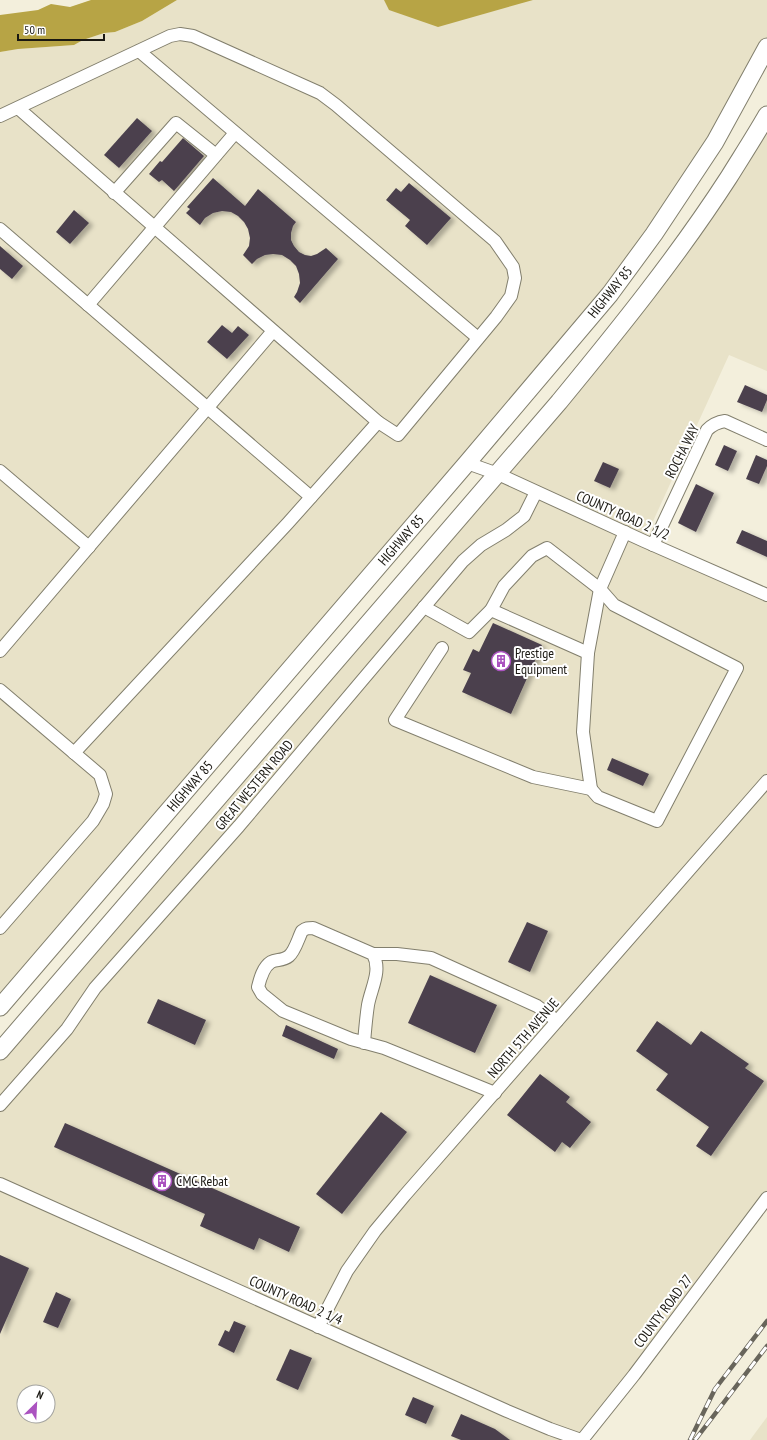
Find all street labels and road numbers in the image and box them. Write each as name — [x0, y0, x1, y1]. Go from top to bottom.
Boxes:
street label: HIGHWAY 85 — [584, 262, 636, 322]
street label: ROCHA WAY — [661, 420, 703, 481]
street label: COUNTY ROAD 2 1/2 — [574, 486, 672, 544]
street label: HIGHWAY 85 — [374, 511, 428, 569]
street label: GREAT WESTERN ROAD — [211, 736, 297, 834]
street label: HIGHWAY 85 — [163, 757, 217, 815]
street label: NORTH 5TH AVENUE — [483, 994, 563, 1082]
street label: COUNTY ROAD 2 1/4 — [247, 1271, 346, 1329]
street label: COUNTY ROAD 27 — [630, 1271, 696, 1351]

